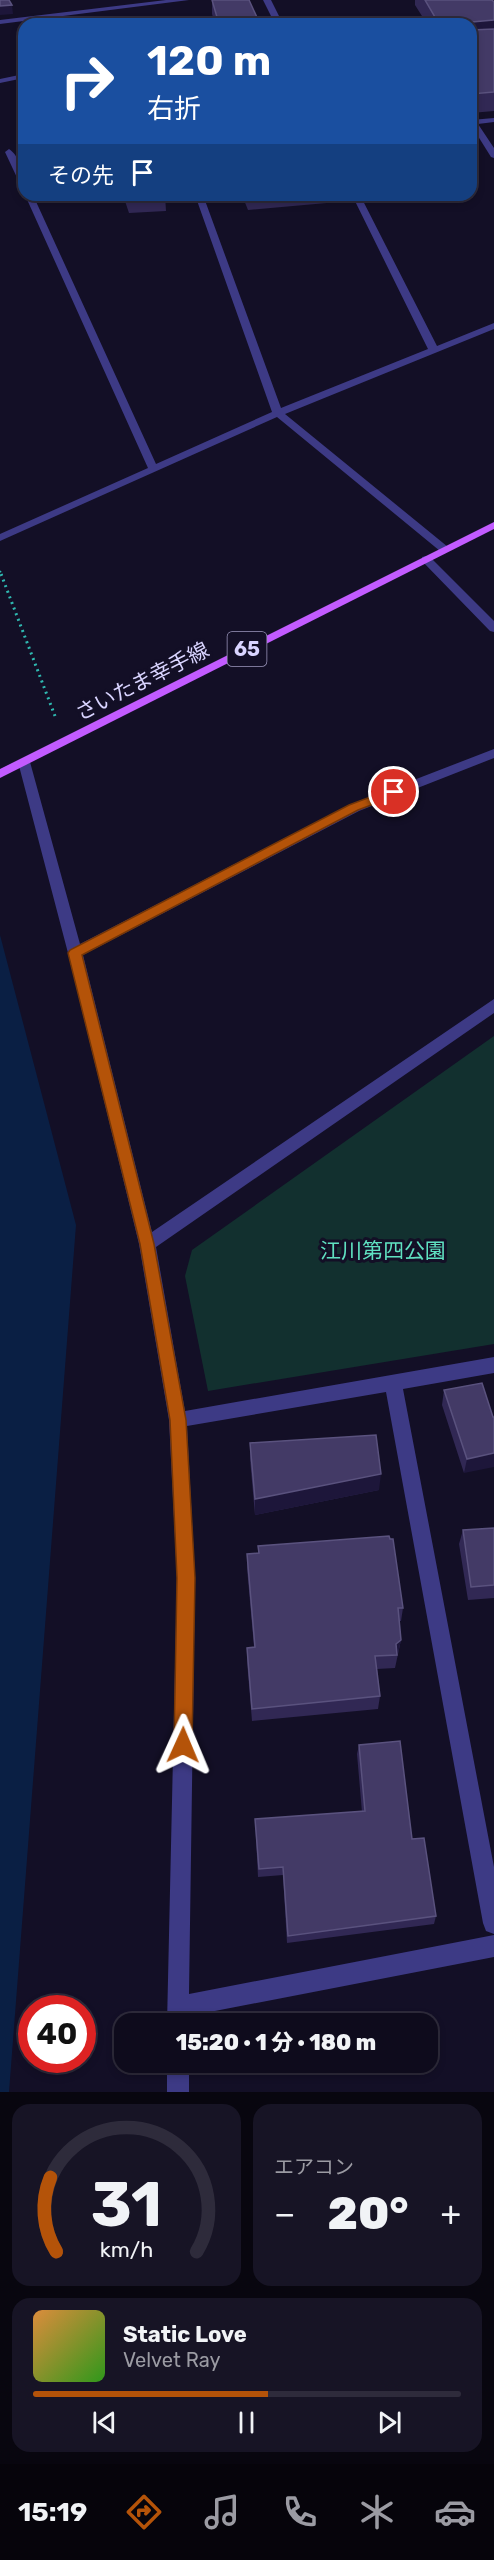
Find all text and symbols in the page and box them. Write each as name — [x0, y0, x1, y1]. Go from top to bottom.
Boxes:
text: 120 m — [147, 36, 271, 86]
icon: right — [48, 42, 126, 120]
text: 右折 — [147, 93, 201, 125]
icon: arrive — [126, 156, 159, 189]
text: その先 — [48, 162, 114, 189]
road number: 65 — [228, 632, 266, 666]
street label: さいたま幸手線 — [71, 637, 213, 725]
pin — [368, 766, 419, 817]
icon: arrive — [377, 775, 410, 808]
park label: 江川第四公園 — [320, 1238, 446, 1263]
position arrow — [151, 1713, 215, 1777]
speed limit sign: 40 — [18, 1995, 96, 2073]
text: 15:20 · 1 分 · 180 m — [176, 2029, 376, 2056]
text: エアコン — [274, 2155, 354, 2179]
text: 31 — [91, 2168, 162, 2242]
text: 20° — [328, 2187, 408, 2240]
text: − — [274, 2194, 295, 2233]
text: + — [440, 2194, 461, 2233]
text: km/h — [100, 2237, 153, 2262]
text: Static Love — [123, 2321, 247, 2348]
text: Velvet Ray — [123, 2348, 221, 2372]
icon: previous — [88, 2406, 121, 2439]
icon: pause — [230, 2406, 263, 2439]
icon: next — [373, 2406, 406, 2439]
icon: directions — [123, 2491, 165, 2533]
icon: music — [201, 2491, 243, 2533]
icon: phone — [279, 2491, 321, 2533]
icon: climate — [356, 2491, 398, 2533]
icon: car — [434, 2491, 476, 2533]
text: 15:19 — [18, 2496, 87, 2528]

